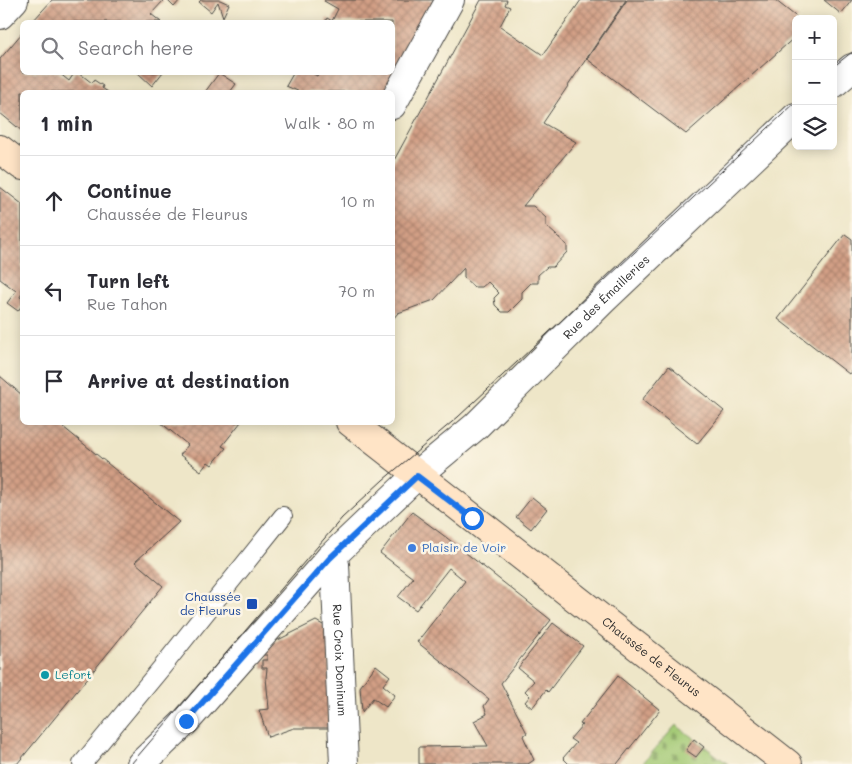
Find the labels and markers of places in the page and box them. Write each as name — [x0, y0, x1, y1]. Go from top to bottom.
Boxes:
place label: Plaisir de Voir — [422, 539, 506, 555]
marker: Plaisir de Voir — [406, 542, 418, 554]
place label: Chaussée de Fleurus — [180, 588, 241, 618]
marker: Chaussée de Fleurus — [245, 597, 259, 611]
place label: Lefort — [55, 666, 92, 682]
marker: Lefort — [39, 669, 51, 681]

